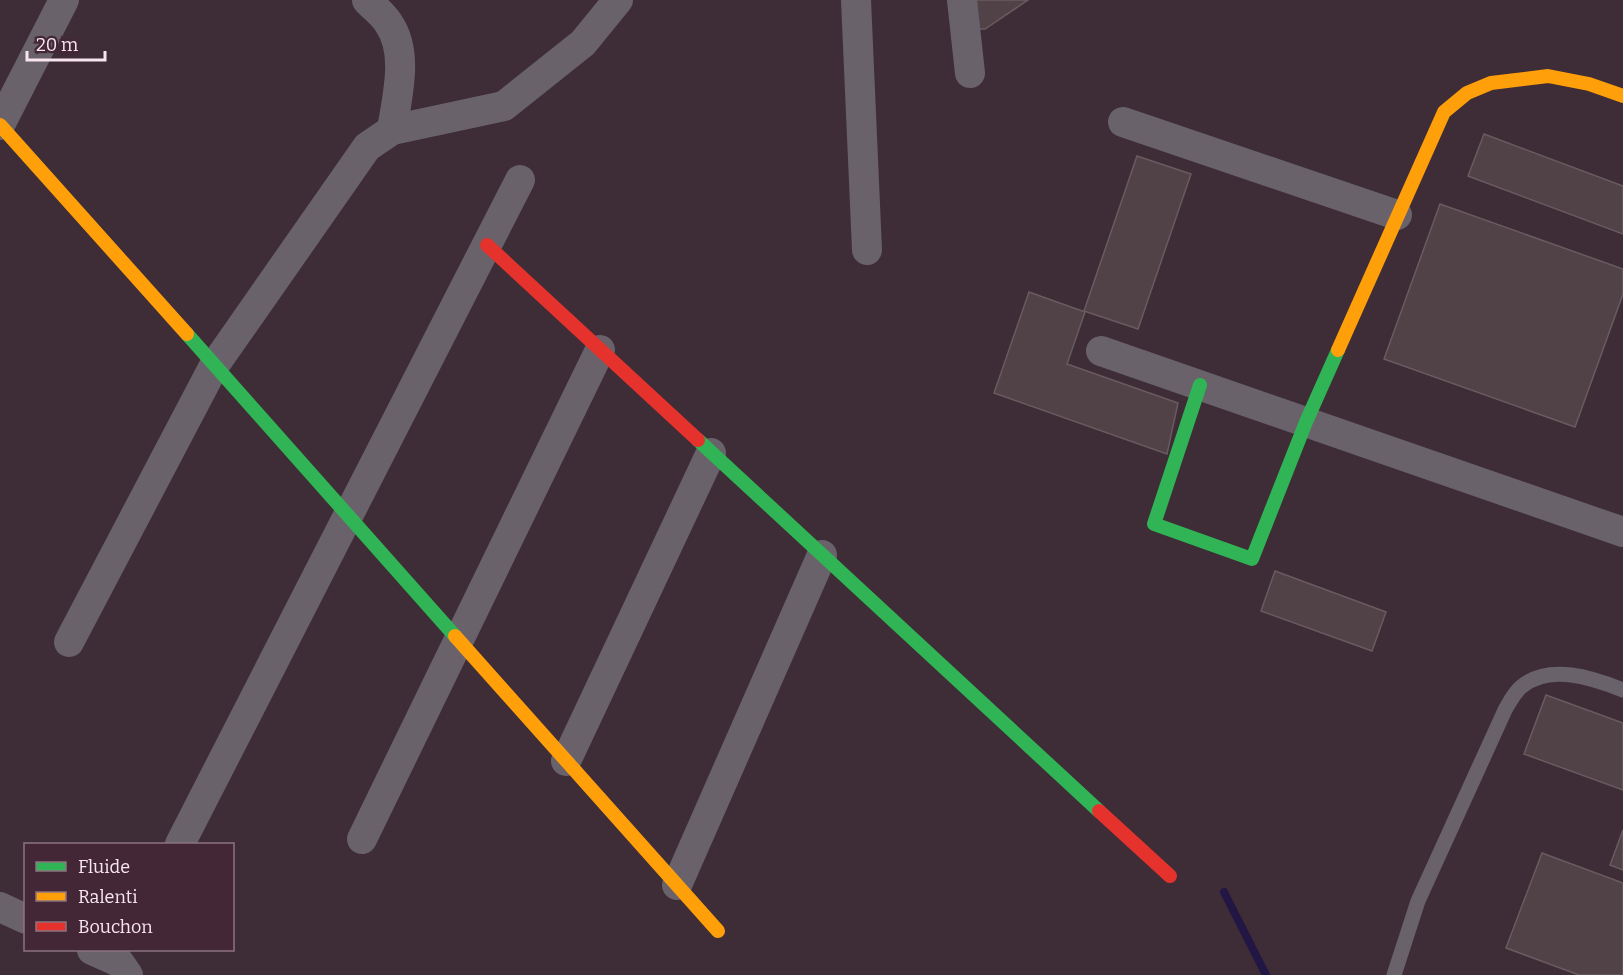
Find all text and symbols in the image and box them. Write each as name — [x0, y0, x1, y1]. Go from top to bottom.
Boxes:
scale bar — [27, 24, 105, 62]
text: 20 m — [36, 34, 78, 56]
legend — [24, 843, 234, 951]
text: Fluide — [78, 856, 130, 878]
text: Ralenti — [78, 886, 138, 908]
text: Bouchon — [78, 916, 153, 938]

